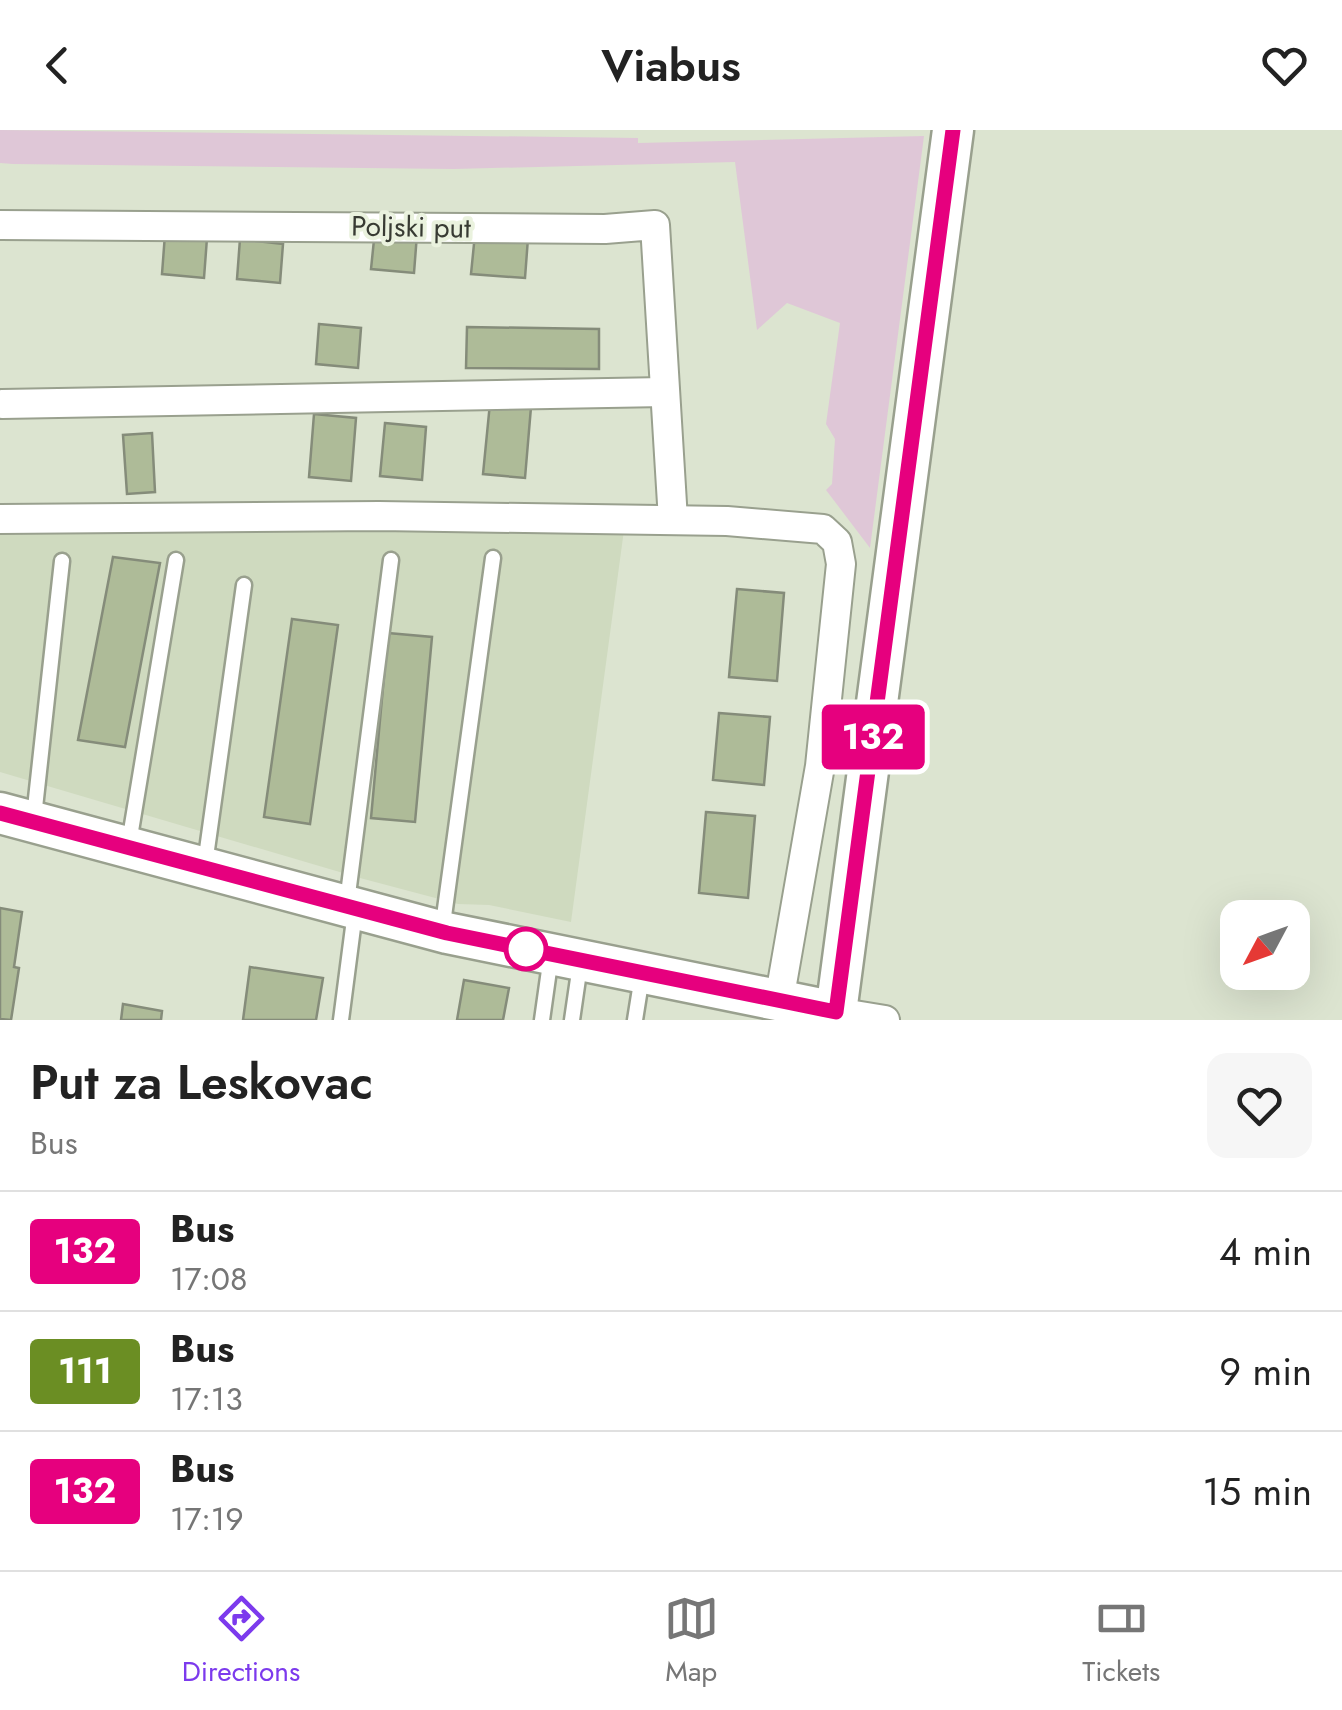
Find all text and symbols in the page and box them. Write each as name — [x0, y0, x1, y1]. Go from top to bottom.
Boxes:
text: Viabus — [601, 33, 741, 98]
icon: back — [30, 38, 85, 93]
icon: heart — [1257, 38, 1312, 93]
street label: Poljski put — [351, 205, 472, 249]
line badge: 132 — [816, 704, 930, 770]
text: 132 — [842, 712, 904, 762]
north arrow — [1220, 900, 1310, 990]
map controls — [1220, 900, 1310, 990]
unlabelled marker — [505, 928, 547, 970]
text: Put za Leskovac — [30, 1048, 373, 1117]
button: heart — [1207, 1053, 1312, 1158]
text: Bus — [30, 1120, 78, 1166]
text: Bus — [170, 1201, 234, 1256]
text: 4 min — [1219, 1224, 1312, 1279]
text: 132 — [54, 1226, 116, 1276]
text: 17:08 — [170, 1256, 247, 1302]
text: Bus — [170, 1321, 234, 1376]
text: 9 min — [1219, 1344, 1312, 1399]
text: 111 — [58, 1346, 112, 1396]
text: 17:13 — [170, 1376, 243, 1422]
text: Bus — [170, 1441, 234, 1496]
text: 15 min — [1203, 1464, 1312, 1519]
text: 132 — [54, 1466, 116, 1516]
text: 17:19 — [170, 1496, 244, 1542]
tab: Directions — [182, 1591, 300, 1692]
tab: Map — [664, 1591, 719, 1692]
tab: Tickets — [1082, 1591, 1160, 1692]

